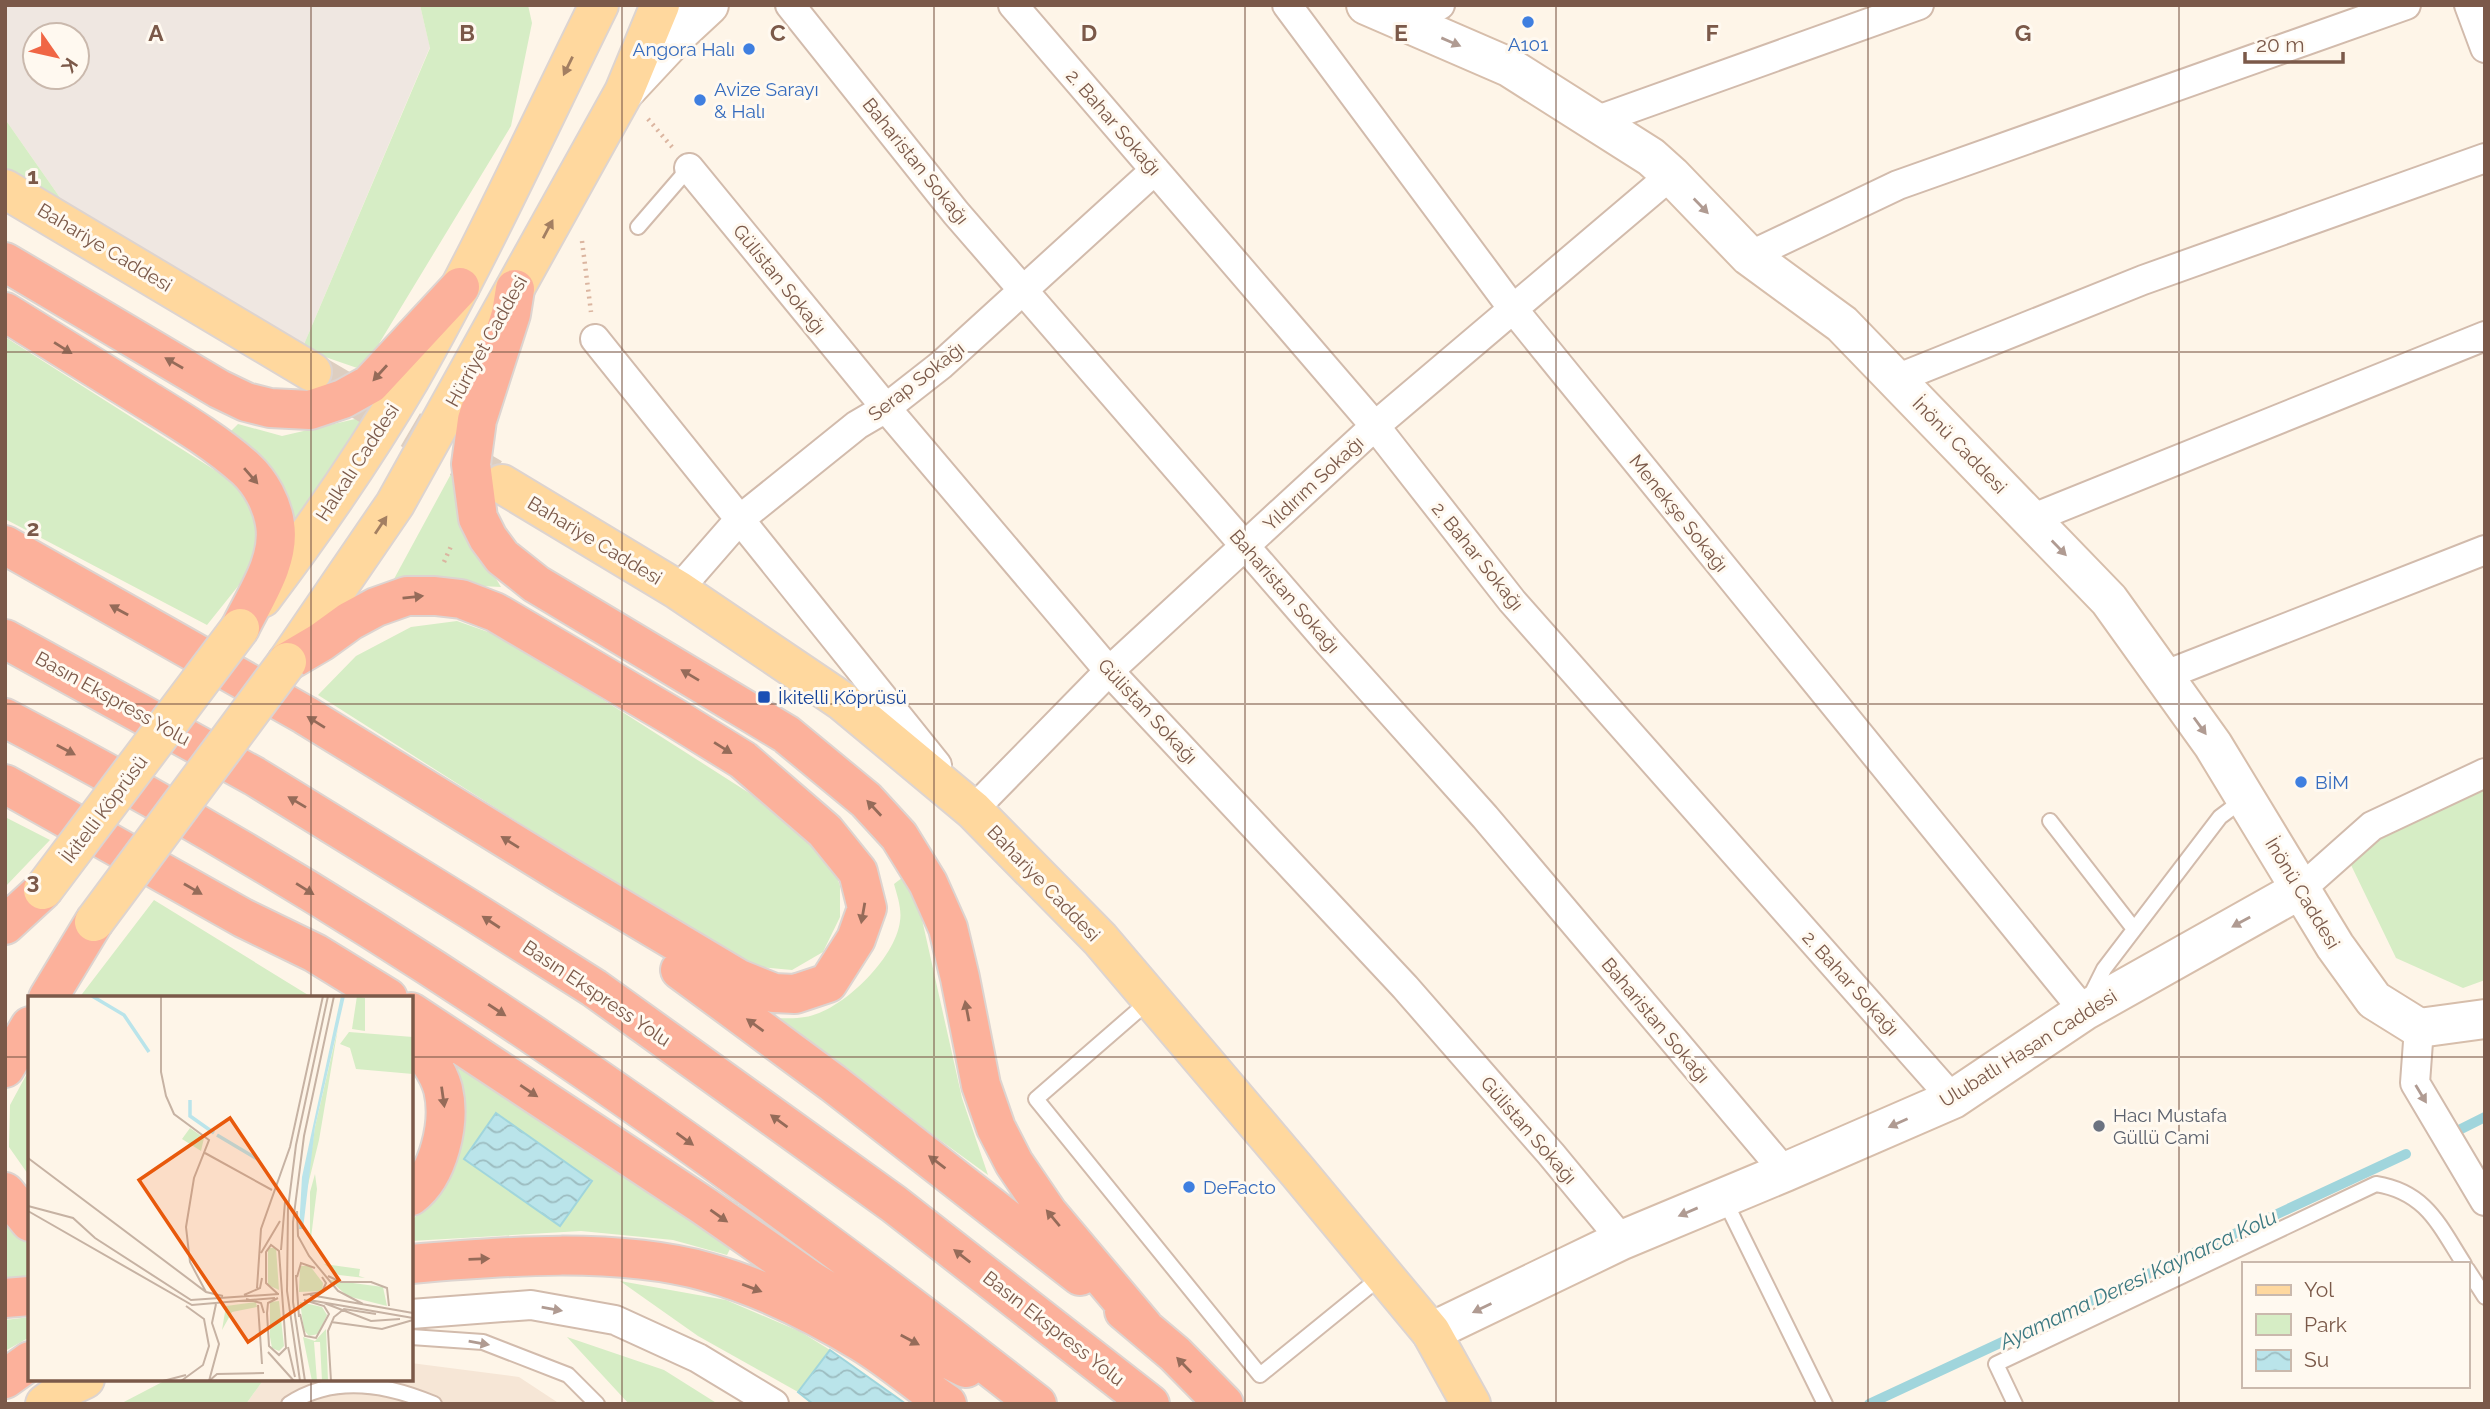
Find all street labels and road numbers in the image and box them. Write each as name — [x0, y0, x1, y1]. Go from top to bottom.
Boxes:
street label: 2. Bahar Sokağı — [1062, 65, 1166, 179]
street label: Baharistan Sokağı — [858, 93, 974, 229]
street label: Bahariye Caddesi — [34, 198, 176, 296]
street label: Gülistan Sokağı — [729, 220, 831, 338]
street label: Hürriyet Caddesi — [441, 272, 531, 410]
street label: Serap Sokağı — [864, 337, 968, 425]
street label: İnönü Caddesi — [1908, 392, 2012, 498]
street label: Halkalı Caddesi — [311, 399, 403, 525]
street label: Yıldırım Sokağı — [1258, 431, 1368, 535]
street label: Menekşe Sokağı — [1625, 450, 1733, 576]
street label: Bahariye Caddesi — [524, 491, 666, 589]
street label: 2. Bahar Sokağı — [1428, 497, 1528, 615]
street label: Baharistan Sokağı — [1225, 525, 1345, 657]
street label: Basın Ekspress Yolu — [32, 646, 194, 750]
street label: Gülistan Sokağı — [1094, 654, 1202, 768]
street label: İkitelli Köprüsü — [56, 751, 152, 867]
street label: Bahariye Caddesi — [983, 820, 1105, 946]
street label: İnönü Caddesi — [2261, 833, 2345, 953]
street label: 2. Bahar Sokağı — [1798, 926, 1904, 1040]
street label: Basın Ekspress Yolu — [519, 935, 675, 1051]
street label: Baharistan Sokağı — [1597, 953, 1715, 1087]
street label: Ulubatlı Hasan Caddesi — [1935, 985, 2121, 1111]
street label: Gülistan Sokağı — [1476, 1072, 1582, 1188]
street label: Basın Ekspress Yolu — [979, 1266, 1129, 1390]

